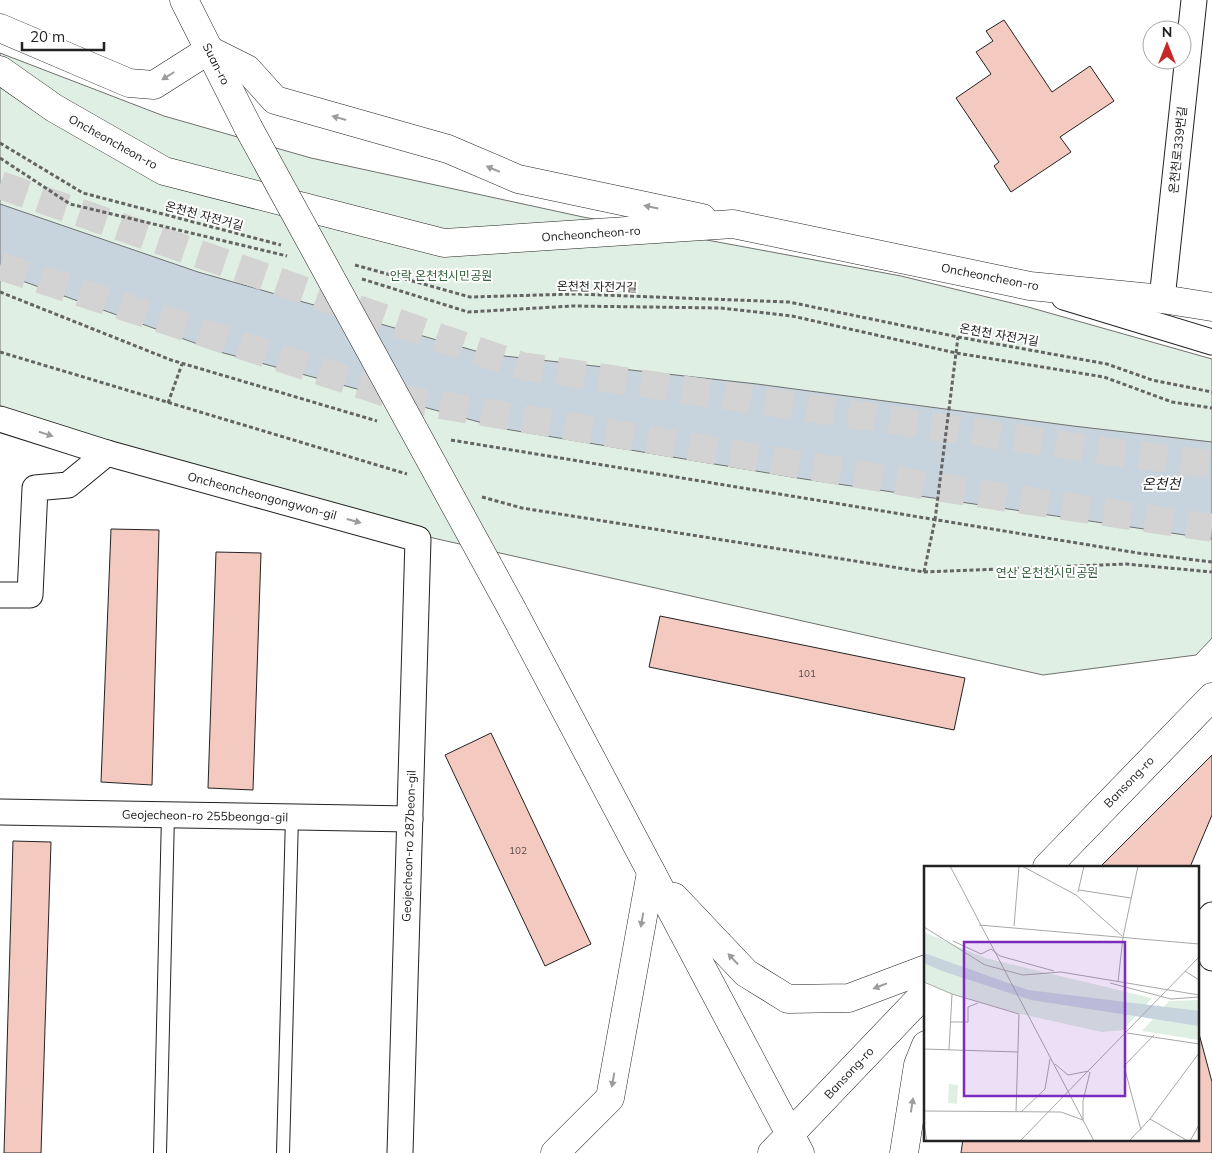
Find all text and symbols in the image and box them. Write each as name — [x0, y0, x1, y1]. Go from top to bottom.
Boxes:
scale bar — [22, 20, 105, 52]
north arrow — [1142, 20, 1192, 70]
text: N — [1162, 23, 1172, 41]
text: 20 m — [30, 27, 65, 46]
street label: Suan-ro — [200, 40, 233, 87]
one-way arrow — [162, 71, 175, 81]
street label: 온천천로339번길 — [1165, 105, 1190, 194]
street label: Oncheoncheon-ro — [66, 111, 160, 172]
one-way arrow — [331, 114, 346, 122]
one-way arrow — [486, 164, 500, 172]
street label: 온천천 자전거길 — [163, 198, 245, 233]
one-way arrow — [643, 203, 658, 211]
street label: Oncheoncheon-ro — [541, 223, 641, 244]
street label: Oncheoncheon-ro — [940, 260, 1040, 293]
park label: 안락 온천천시민공원 — [390, 268, 492, 283]
street label: 온천천 자전거길 — [557, 278, 637, 295]
street label: 온천천 자전거길 — [958, 320, 1040, 349]
one-way arrow — [39, 430, 54, 438]
street label: Oncheoncheongongwon-gil — [186, 468, 338, 523]
water label: 온천천 — [1142, 475, 1181, 493]
one-way arrow — [347, 517, 362, 525]
park label: 연산 온천천시민공원 — [996, 565, 1098, 580]
house number: 101 — [798, 667, 816, 680]
street label: Bansong-ro — [1100, 753, 1157, 811]
street label: Geojecheon-ro 287beon-gil — [398, 770, 419, 922]
street label: Geojecheon-ro 255beonga-gil — [122, 807, 288, 824]
house number: 102 — [509, 844, 527, 857]
inset map — [924, 866, 1200, 1140]
one-way arrow — [638, 913, 646, 929]
one-way arrow — [727, 954, 739, 966]
one-way arrow — [872, 982, 887, 990]
street label: Bansong-ro — [821, 1043, 877, 1102]
one-way arrow — [609, 1073, 617, 1089]
one-way arrow — [908, 1097, 916, 1113]

